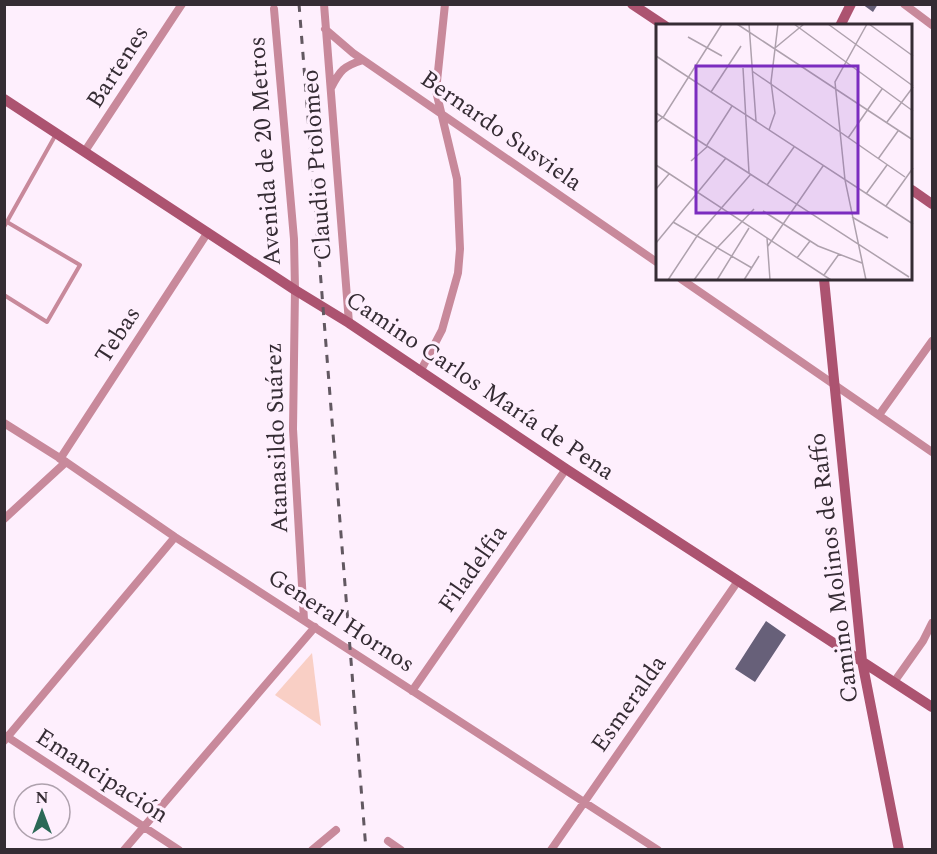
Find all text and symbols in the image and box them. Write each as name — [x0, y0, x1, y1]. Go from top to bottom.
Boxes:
street label: Bartenes — [78, 18, 158, 116]
inset map — [656, 24, 913, 280]
street label: Avenida de 20 Metros — [239, 35, 291, 267]
street label: Bernardo Susviela — [413, 62, 590, 201]
street label: Claudio Ptolomeo — [292, 68, 342, 262]
street label: Camino Carlos María de Pena — [338, 282, 622, 490]
street label: Tebas — [86, 299, 150, 371]
street label: Atanasildo Suárez — [256, 342, 298, 534]
street label: Camino Molinos de Raffo — [800, 431, 868, 705]
street label: Filadelfia — [429, 517, 517, 620]
street label: General Hornos — [260, 560, 422, 682]
street label: Esmeralda — [582, 648, 676, 760]
street label: Emancipación — [28, 719, 176, 833]
north arrow — [12, 782, 72, 842]
text: N — [35, 786, 49, 810]

